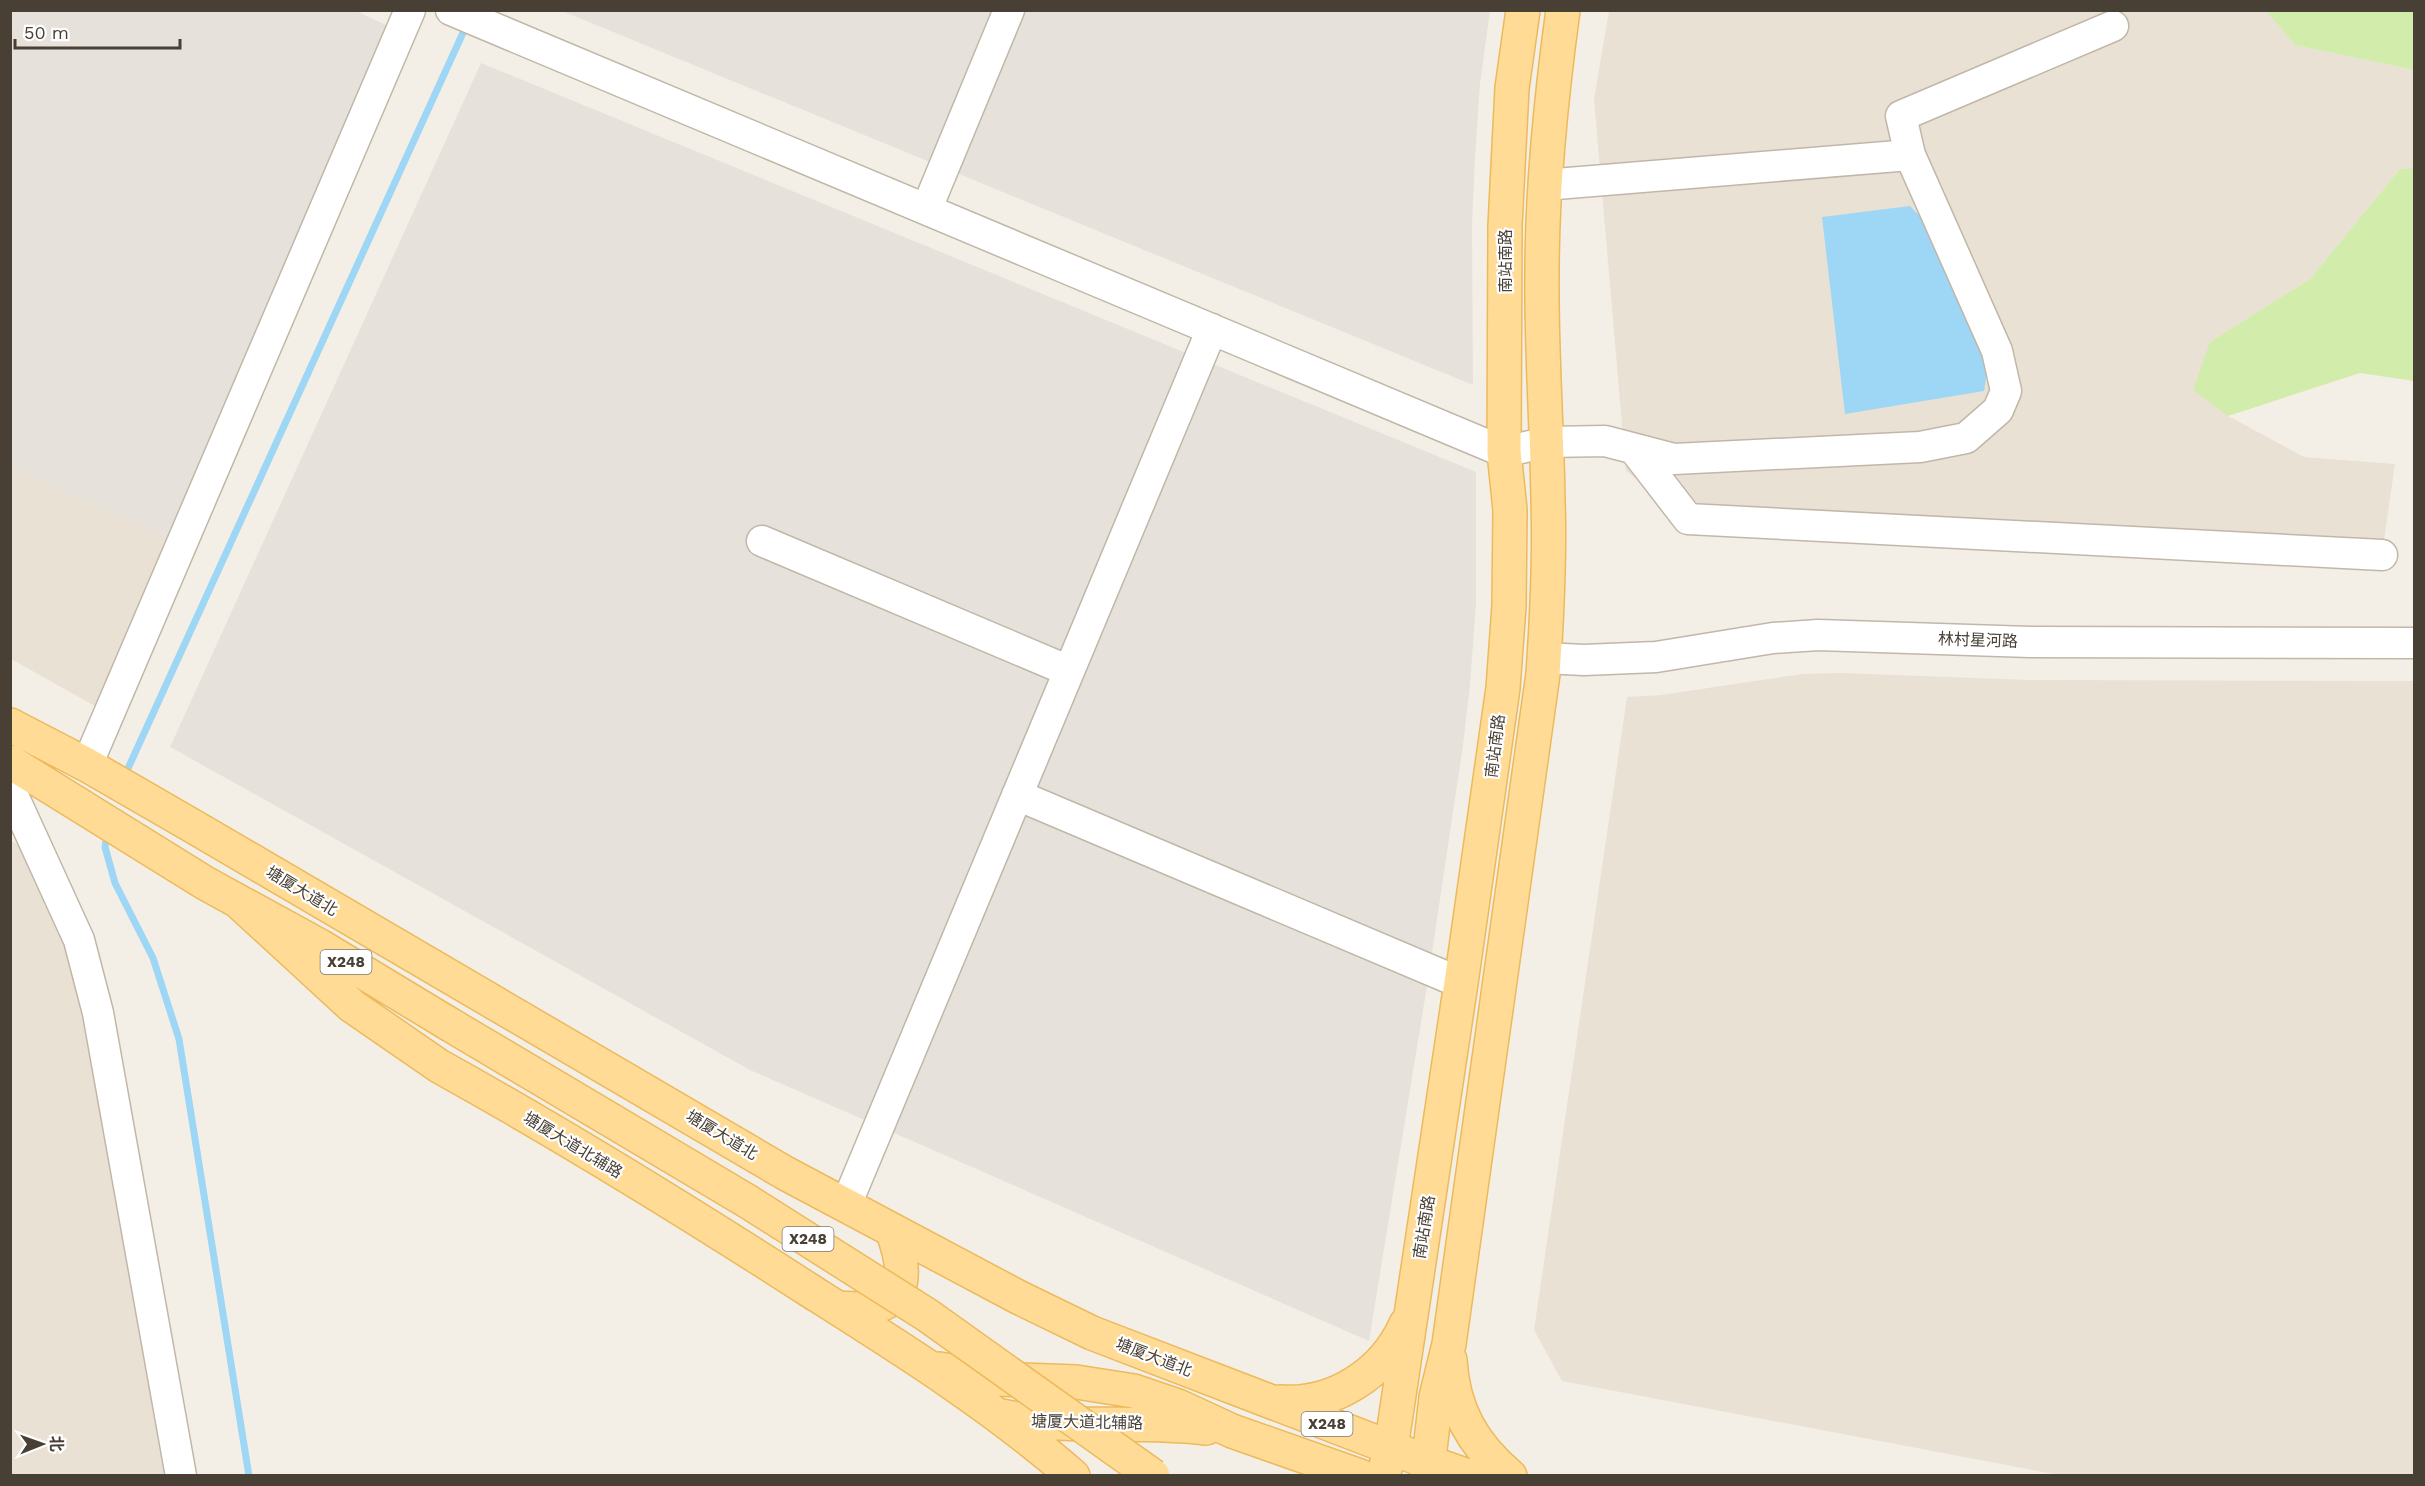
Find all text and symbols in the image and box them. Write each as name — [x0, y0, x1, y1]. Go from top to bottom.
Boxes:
scale bar — [15, 12, 180, 50]
text: 50 m — [24, 22, 69, 43]
street label: 南站南路 — [1496, 229, 1515, 293]
street label: 林村星河路 — [1938, 629, 2018, 651]
street label: 南站南路 — [1482, 713, 1508, 779]
street label: 塘厦大道北 — [263, 862, 341, 920]
road number: X248 — [320, 950, 372, 974]
street label: 塘厦大道北 — [683, 1106, 761, 1164]
street label: 塘厦大道北辅路 — [520, 1108, 626, 1182]
street label: 南站南路 — [1410, 1194, 1438, 1260]
road number: X248 — [782, 1227, 834, 1251]
street label: 塘厦大道北 — [1113, 1334, 1195, 1380]
street label: 塘厦大道北辅路 — [1031, 1412, 1143, 1432]
road number: X248 — [1302, 1412, 1352, 1436]
north arrow — [12, 1414, 72, 1474]
text: 北 — [47, 1436, 66, 1452]

